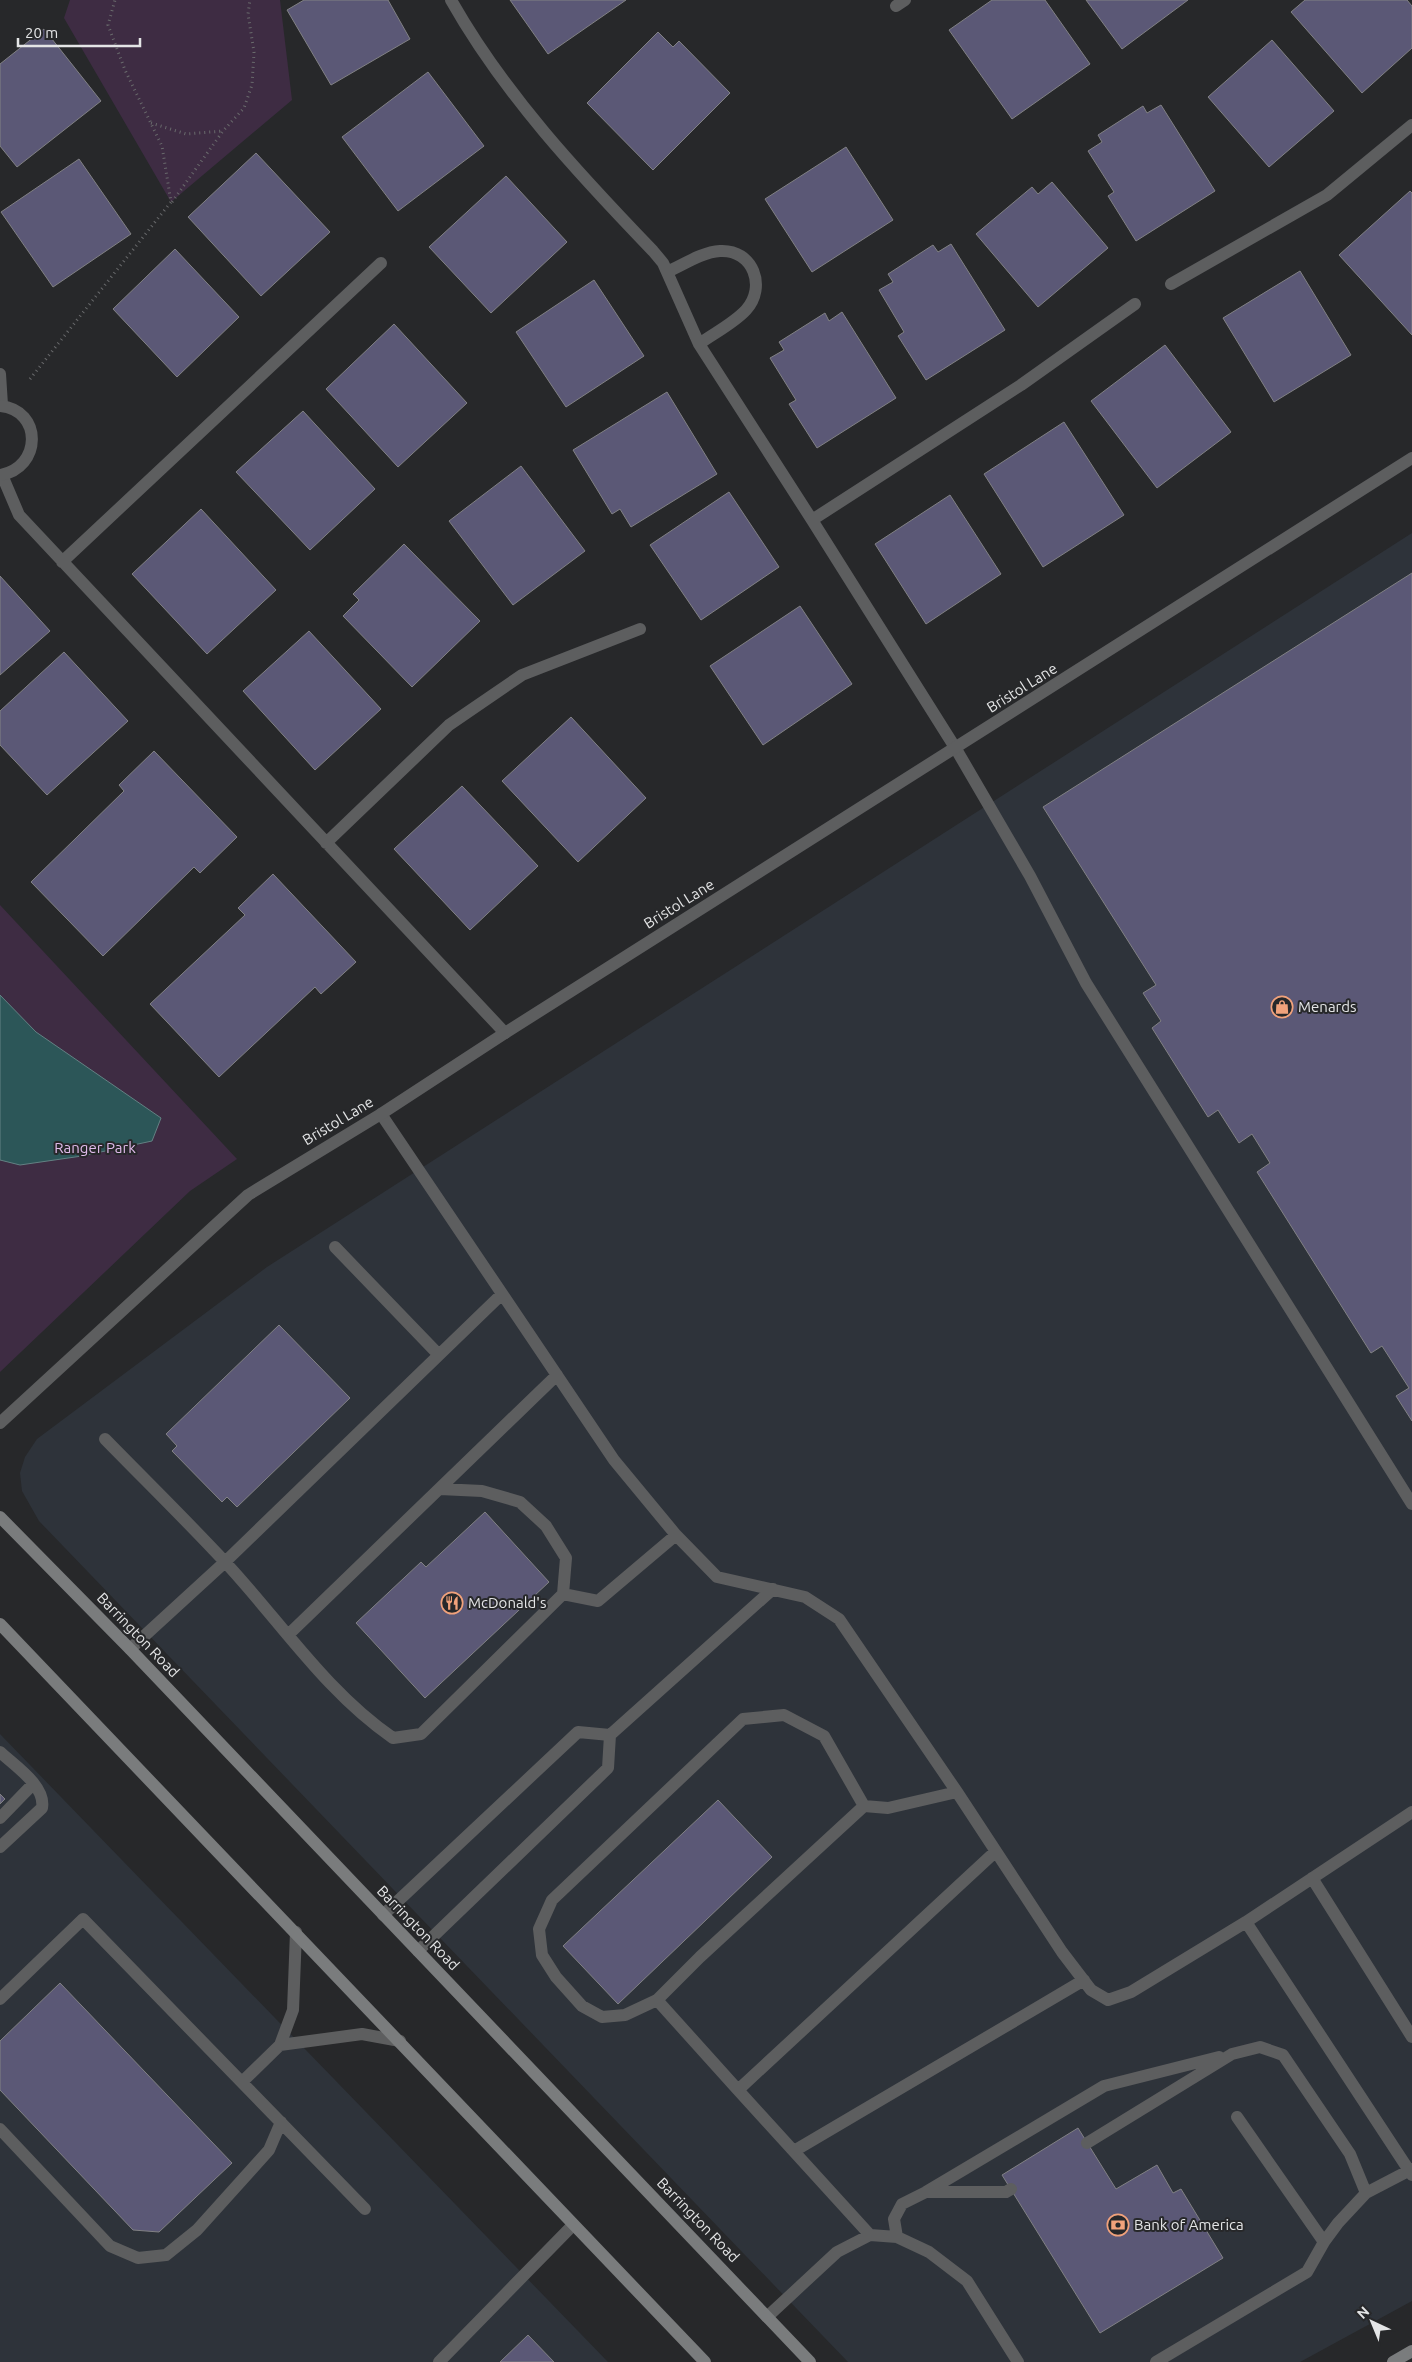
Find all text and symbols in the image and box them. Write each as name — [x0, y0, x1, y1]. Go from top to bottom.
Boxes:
scale bar — [18, 15, 140, 47]
text: 20 m — [25, 24, 58, 41]
street label: Bristol Lane — [983, 659, 1060, 716]
street label: Bristol Lane — [640, 875, 717, 932]
shop icon: Menards — [1270, 995, 1294, 1019]
place label: Menards — [1298, 998, 1357, 1015]
street label: Bristol Lane — [299, 1093, 376, 1148]
park label: Ranger Park — [54, 1139, 136, 1156]
street label: Barrington Road — [94, 1589, 183, 1680]
restaurant icon: McDonald's — [440, 1591, 464, 1615]
place label: McDonald's — [468, 1594, 546, 1611]
street label: Barrington Road — [374, 1882, 463, 1973]
street label: Barrington Road — [654, 2174, 743, 2265]
bank icon: Bank of America — [1106, 2213, 1130, 2237]
place label: Bank of America — [1134, 2216, 1244, 2233]
north arrow — [1347, 2297, 1397, 2347]
text: N — [1354, 2303, 1372, 2322]

